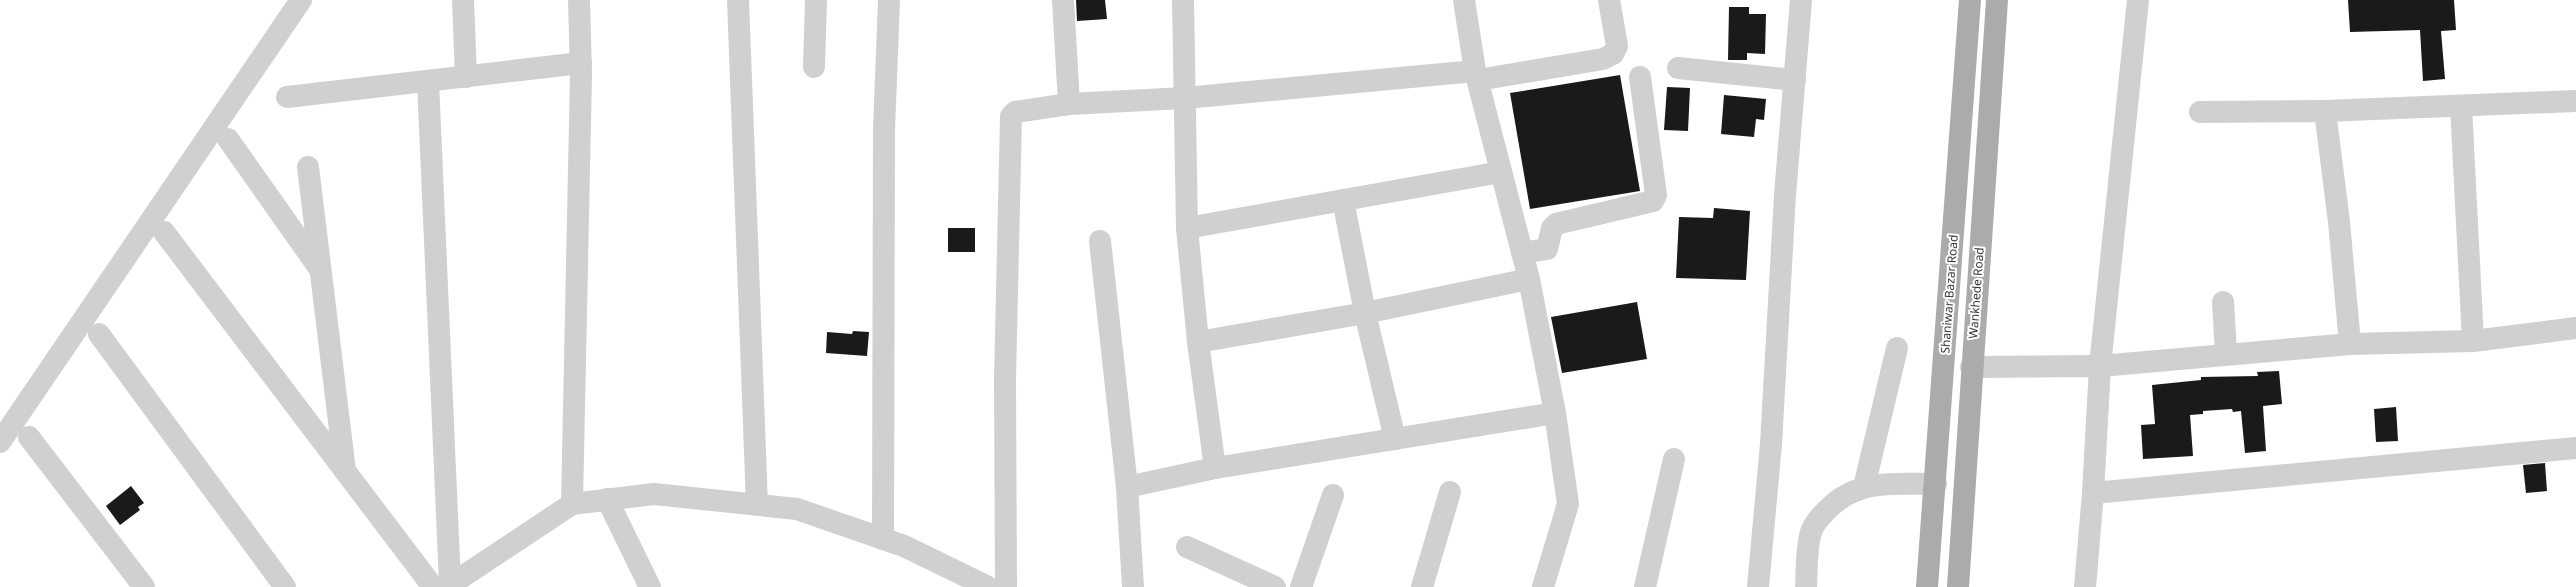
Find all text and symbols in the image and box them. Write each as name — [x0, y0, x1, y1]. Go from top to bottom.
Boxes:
street label: Shaniwar Bazar Road — [1936, 234, 1962, 354]
street label: Wankhede Road — [1964, 247, 1988, 339]

